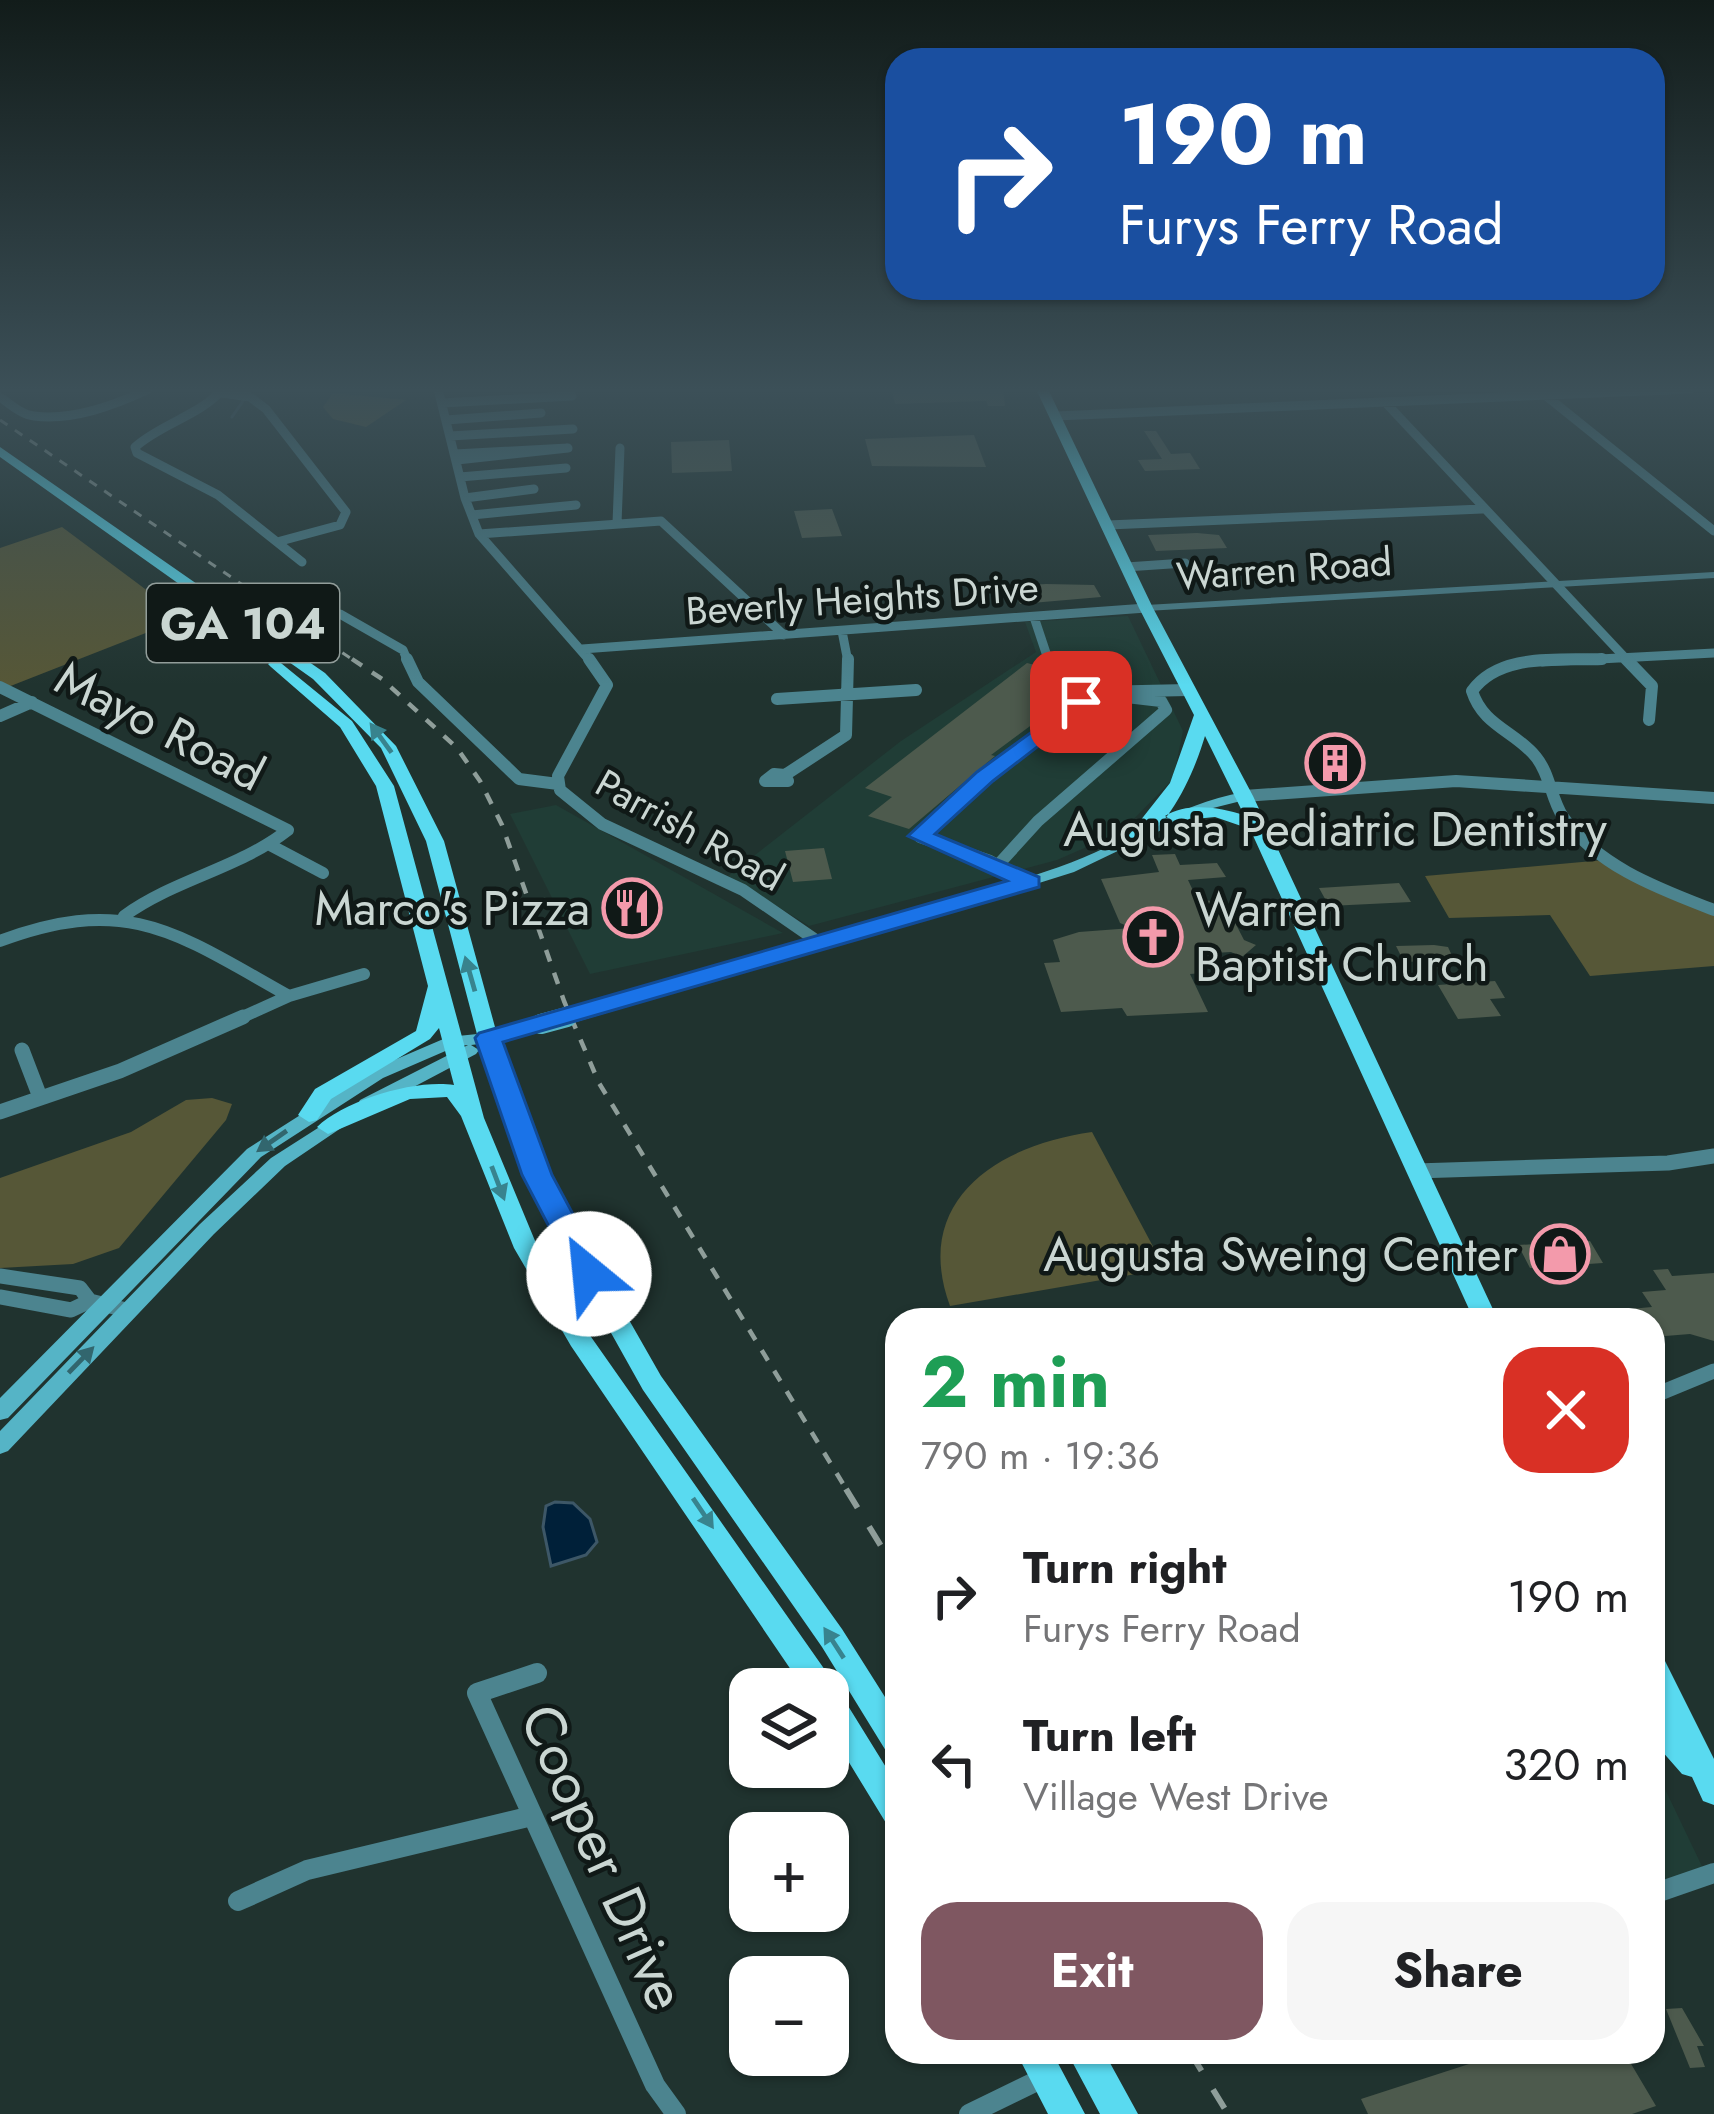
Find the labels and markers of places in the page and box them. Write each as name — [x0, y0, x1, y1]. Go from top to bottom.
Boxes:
pin — [1030, 651, 1132, 753]
building icon: Augusta Pediatric Dentistry — [1304, 732, 1366, 794]
place label: Augusta Pediatric Dentistry — [1063, 795, 1608, 864]
place label: Marco's Pizza — [314, 874, 590, 943]
place label: Warren Baptist Church — [1195, 875, 1489, 999]
restaurant icon: Marco's Pizza — [601, 877, 663, 939]
church icon: Warren Baptist Church — [1122, 906, 1184, 968]
place label: Augusta Sweing Center — [1043, 1220, 1519, 1289]
shop icon: Augusta Sweing Center — [1529, 1223, 1591, 1285]

